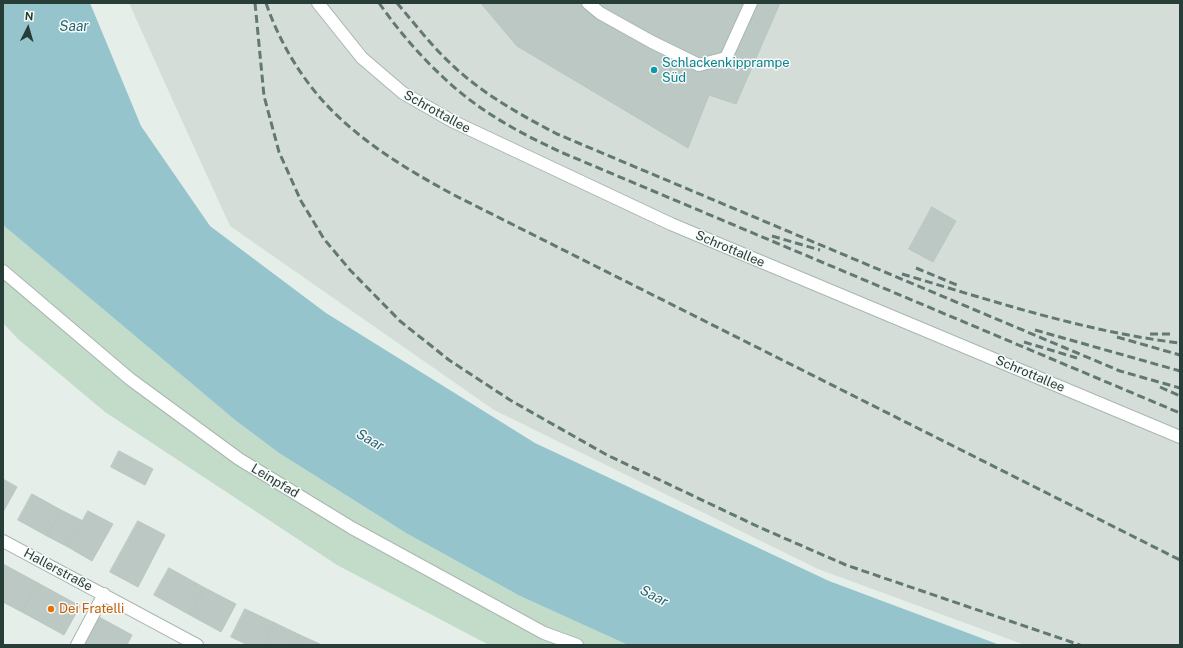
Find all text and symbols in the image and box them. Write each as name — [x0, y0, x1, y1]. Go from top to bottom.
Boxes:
north arrow — [8, 8, 48, 48]
text: N — [24, 10, 34, 22]
water label: Saar — [59, 19, 89, 35]
place label: Schlackenkipprampe Süd — [662, 55, 790, 86]
marker: Schlackenkipprampe Süd — [649, 65, 659, 75]
street label: Schrottallee — [401, 87, 473, 137]
street label: Schrottallee — [693, 227, 767, 271]
street label: Schrottallee — [993, 352, 1067, 396]
water label: Saar — [353, 425, 387, 455]
street label: Leinpfad — [248, 461, 302, 501]
street label: Hallerstraße — [21, 545, 95, 595]
water label: Saar — [637, 582, 671, 610]
place label: Dei Fratelli — [59, 601, 124, 617]
marker: Dei Fratelli — [46, 604, 56, 614]

